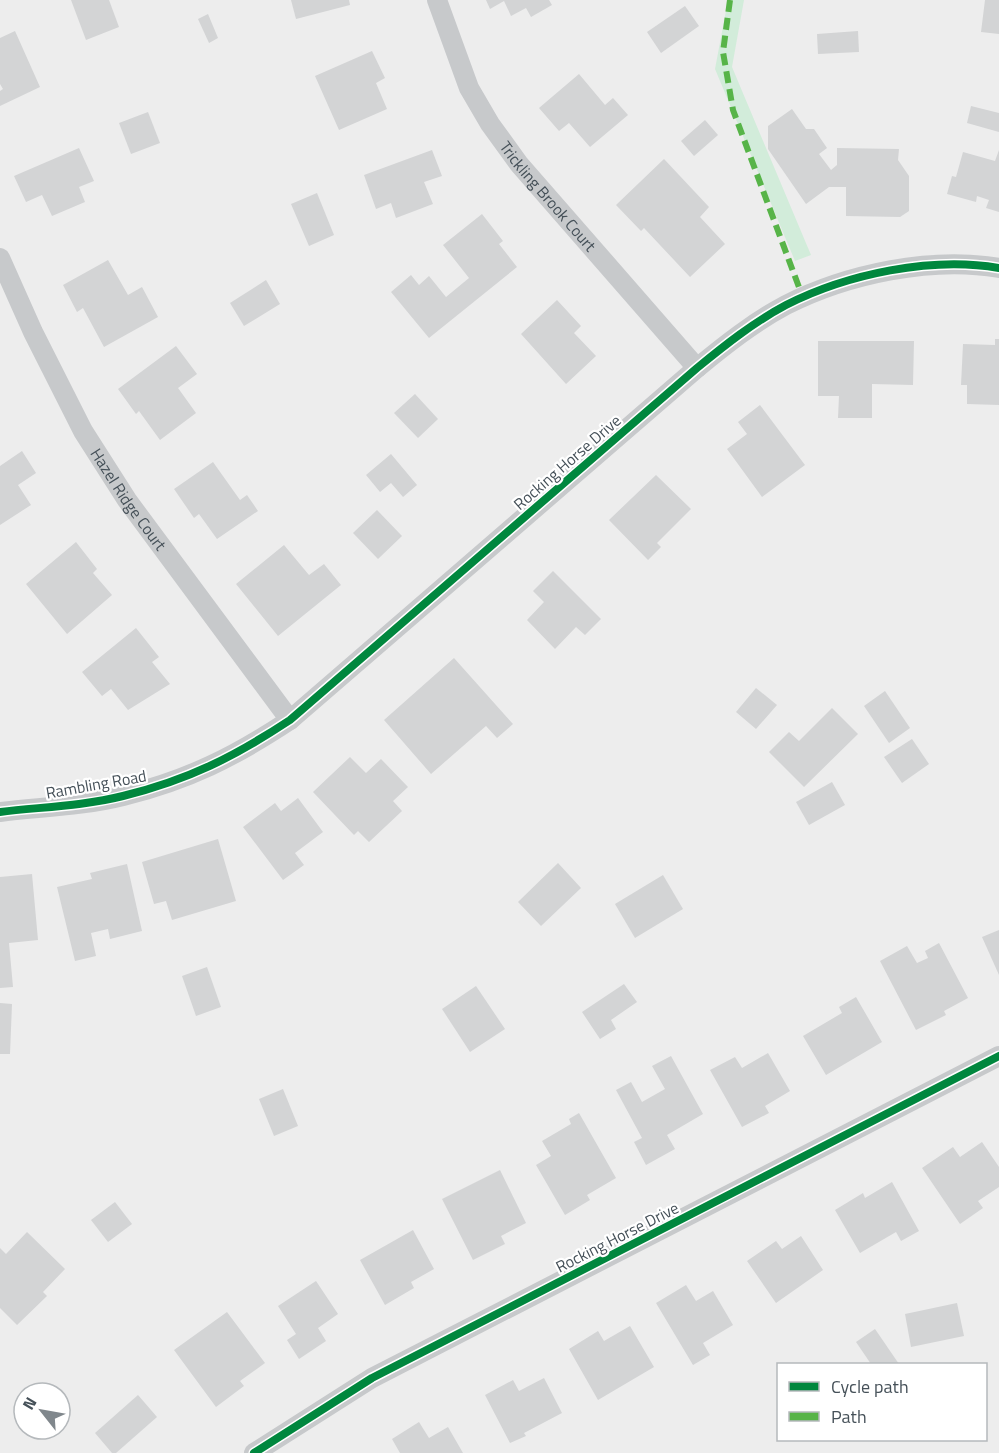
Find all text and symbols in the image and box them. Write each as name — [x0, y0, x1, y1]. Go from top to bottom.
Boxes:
street label: Trickling Brook Court — [494, 136, 602, 257]
street label: Rocking Horse Drive — [508, 409, 626, 515]
street label: Hazel Ridge Court — [85, 443, 173, 556]
street label: Rambling Road — [44, 763, 148, 805]
street label: Rocking Horse Drive — [551, 1196, 683, 1278]
legend — [777, 1363, 987, 1441]
text: Cycle path — [831, 1373, 909, 1400]
north arrow — [12, 1381, 72, 1441]
text: N — [16, 1392, 42, 1414]
text: Path — [831, 1403, 867, 1430]

